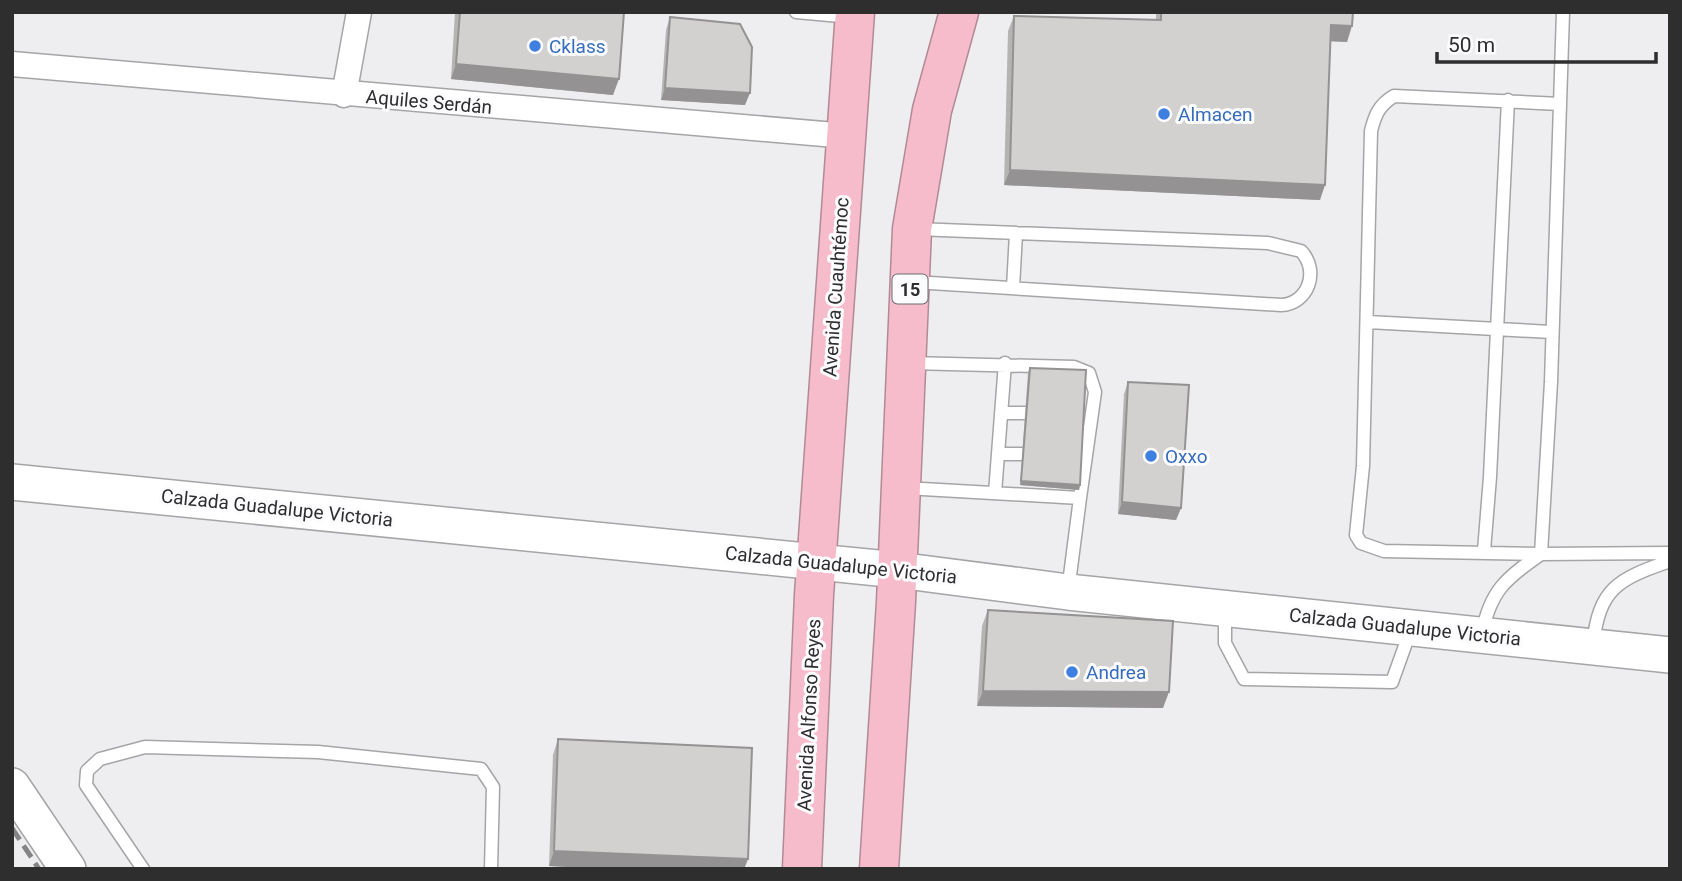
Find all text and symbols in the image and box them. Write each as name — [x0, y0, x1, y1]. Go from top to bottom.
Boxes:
scale bar — [1437, 21, 1656, 65]
text: 50 m — [1448, 33, 1495, 57]
place label: Cklass — [549, 35, 606, 58]
marker: Cklass — [527, 38, 543, 54]
street label: Aquiles Serdán — [365, 85, 493, 119]
place label: Almacen — [1178, 103, 1253, 126]
marker: Almacen — [1156, 106, 1172, 122]
street label: Avenida Cuauhtémoc — [818, 196, 854, 377]
road number: 15 — [892, 274, 928, 304]
place label: Oxxo — [1165, 445, 1208, 468]
marker: Oxxo — [1143, 448, 1159, 464]
street label: Calzada Guadalupe Victoria — [160, 484, 394, 532]
street label: Calzada Guadalupe Victoria — [724, 541, 958, 589]
street label: Calzada Guadalupe Victoria — [1288, 603, 1522, 651]
street label: Avenida Alfonso Reyes — [792, 618, 826, 812]
place label: Andrea — [1086, 661, 1146, 684]
marker: Andrea — [1064, 664, 1080, 680]

